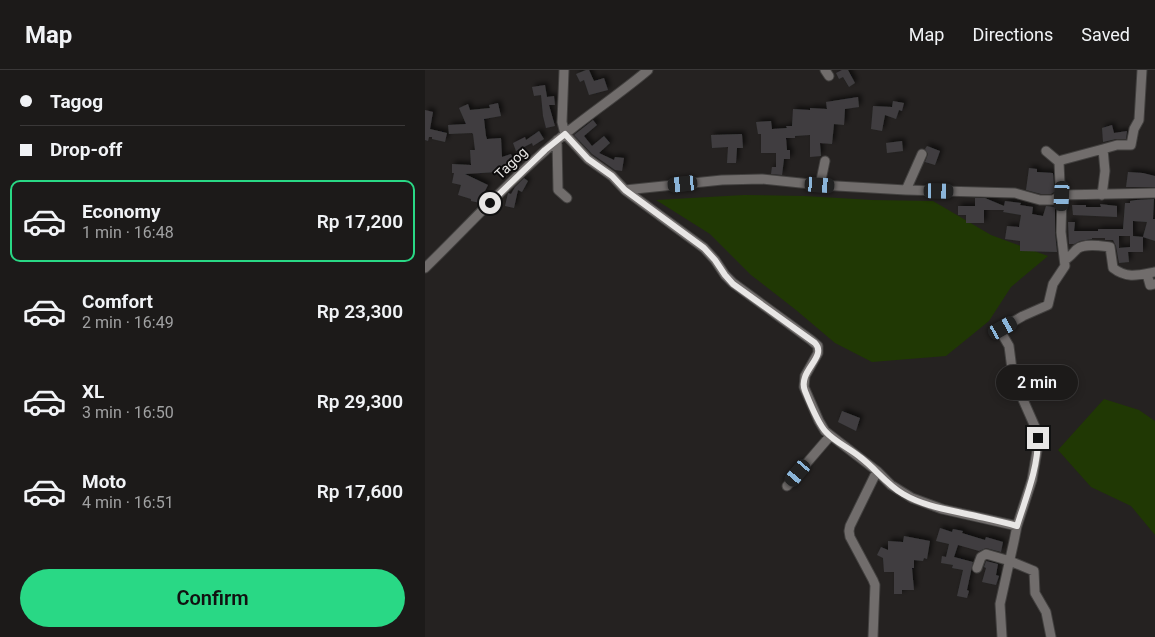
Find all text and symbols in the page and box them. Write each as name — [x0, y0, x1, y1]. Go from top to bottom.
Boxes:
text: Map — [25, 21, 72, 49]
text: Map — [909, 24, 944, 45]
text: Directions — [972, 24, 1053, 45]
text: Saved — [1081, 24, 1130, 45]
text: Tagog — [50, 90, 103, 113]
text: Drop-off — [50, 138, 122, 161]
street label: Tagog — [491, 144, 531, 182]
car — [667, 175, 698, 193]
car — [804, 176, 835, 194]
car — [1053, 181, 1070, 211]
car — [923, 183, 954, 199]
route start — [479, 192, 501, 214]
icon: car — [22, 199, 67, 244]
text: Economy — [82, 200, 161, 223]
text: Rp 17,200 — [317, 210, 403, 233]
text: 1 min · 16:48 — [82, 223, 174, 242]
icon: car — [22, 289, 67, 334]
text: Comfort — [82, 290, 153, 313]
text: Rp 23,300 — [317, 300, 403, 323]
text: 2 min · 16:49 — [82, 313, 174, 332]
car — [986, 314, 1019, 342]
callout: 2 min — [997, 366, 1079, 400]
text: 2 min — [1017, 373, 1057, 392]
icon: car — [22, 379, 67, 424]
text: XL — [82, 380, 104, 403]
text: Rp 29,300 — [317, 390, 403, 413]
text: 3 min · 16:50 — [82, 403, 174, 422]
route end — [1027, 427, 1049, 449]
car — [782, 457, 813, 489]
icon: car — [22, 469, 67, 514]
text: Moto — [82, 470, 126, 493]
text: Rp 17,600 — [317, 480, 403, 503]
text: 4 min · 16:51 — [82, 493, 174, 512]
button: Confirm — [20, 569, 405, 627]

